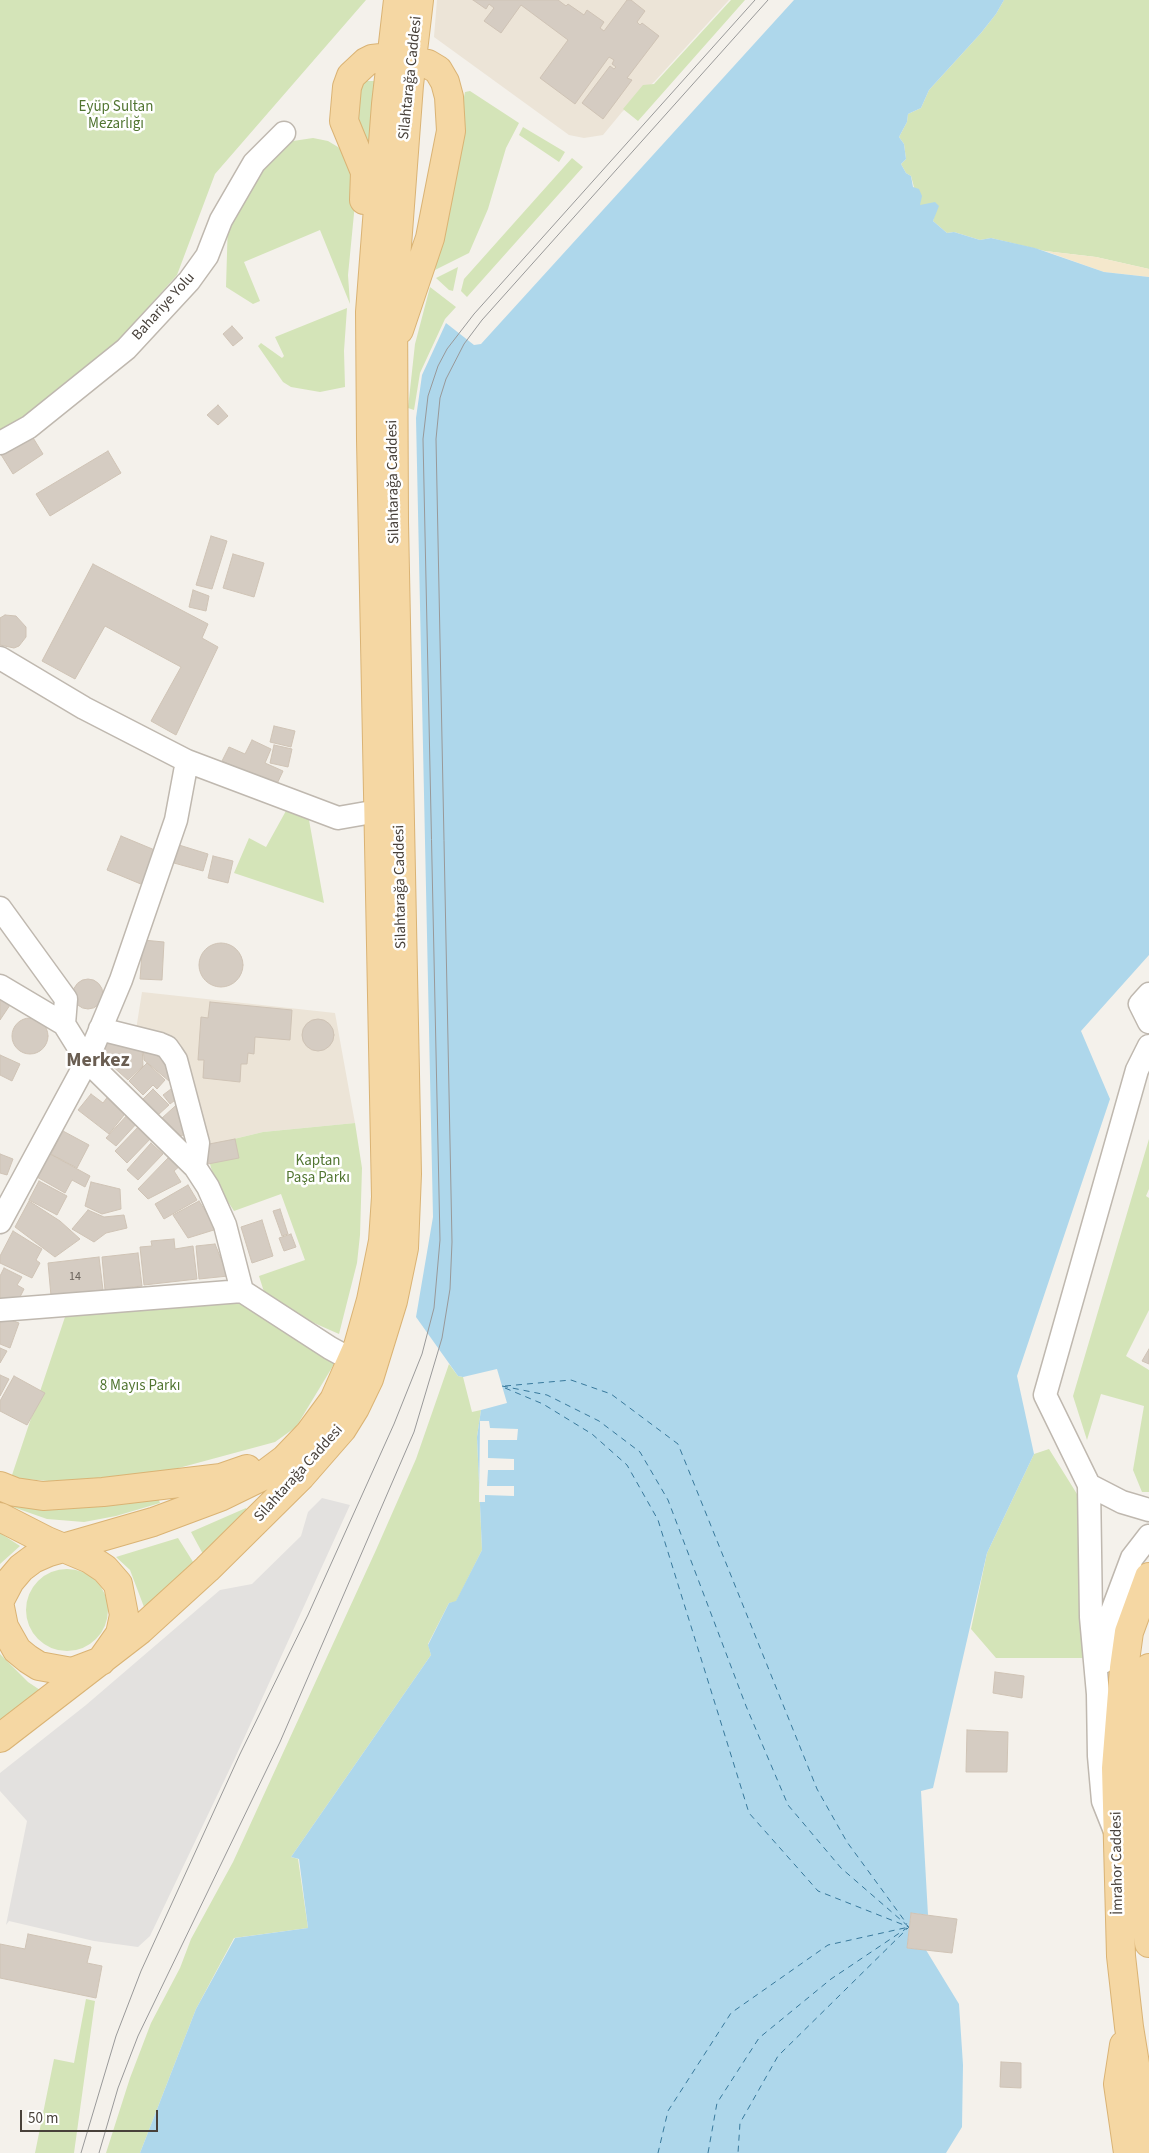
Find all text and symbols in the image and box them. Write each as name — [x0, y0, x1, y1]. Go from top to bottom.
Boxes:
street label: Silahtarağa Caddesi — [396, 15, 426, 141]
park label: Eyüp Sultan Mezarlığı — [79, 99, 153, 134]
street label: Bahariye Yolu — [129, 269, 199, 345]
street label: Silahtarağa Caddesi — [384, 420, 404, 544]
street label: Silahtarağa Caddesi — [391, 825, 411, 949]
district label: Merkez — [66, 1050, 130, 1074]
park label: Kaptan Paşa Parkı — [286, 1153, 350, 1188]
house number: 14 — [69, 1270, 81, 1284]
park label: 8 Mayıs Parkı — [100, 1378, 180, 1396]
street label: Silahtarağa Caddesi — [251, 1422, 347, 1526]
street label: İmrahor Caddesi — [1108, 1811, 1128, 1915]
scale bar — [22, 2100, 160, 2132]
text: 50 m — [28, 2108, 58, 2129]

